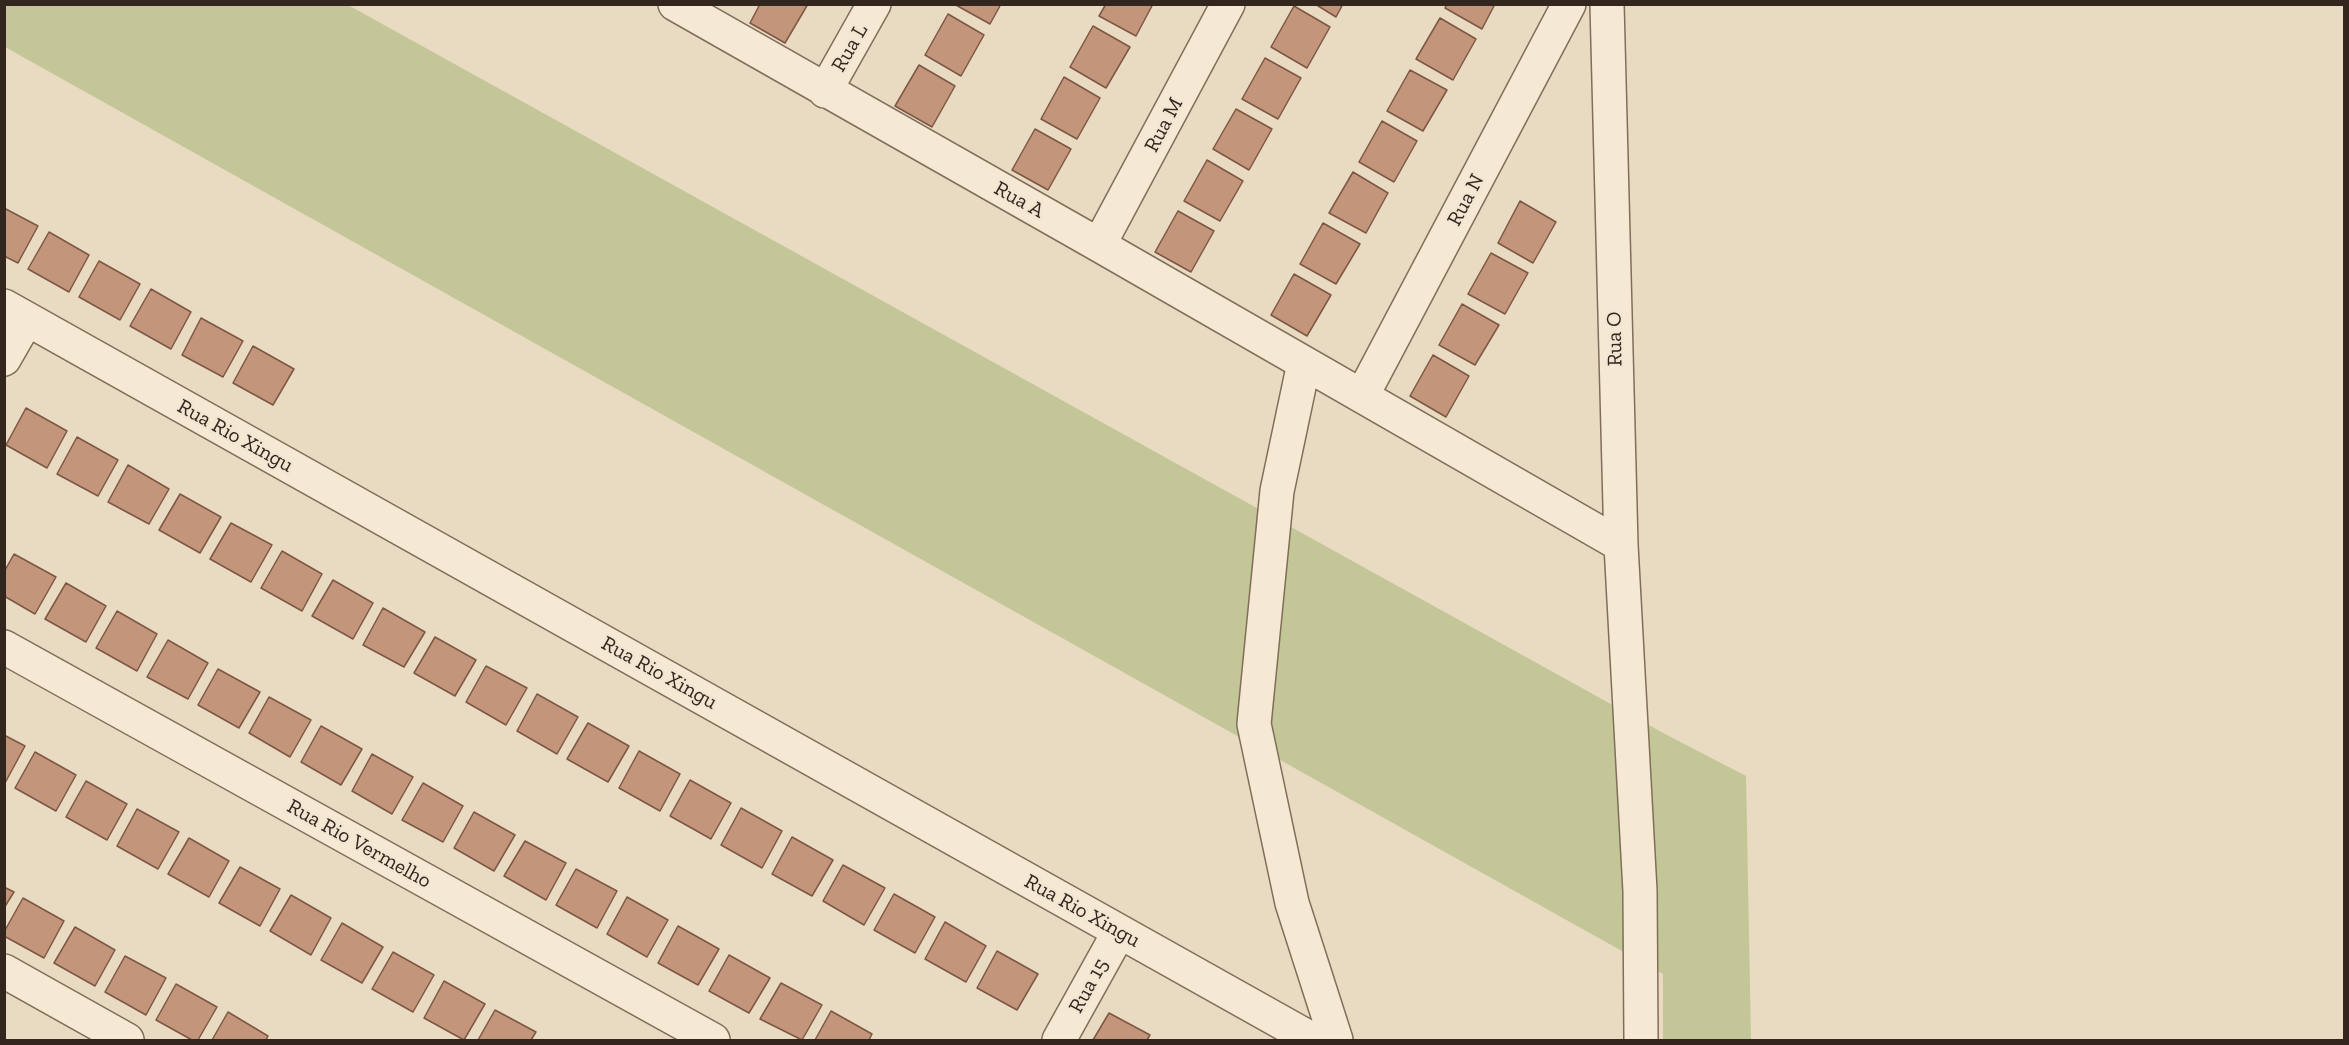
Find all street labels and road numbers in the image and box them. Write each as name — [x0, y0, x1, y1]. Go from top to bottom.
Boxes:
street label: Rua L — [826, 20, 874, 76]
street label: Rua M — [1139, 93, 1189, 157]
street label: Rua N — [1442, 170, 1490, 230]
street label: Rua A — [990, 176, 1048, 224]
street label: Rua O — [1602, 311, 1628, 367]
street label: Rua Rio Xingu — [173, 394, 297, 478]
street label: Rua Rio Xingu — [597, 631, 721, 715]
street label: Rua Rio Vermelho — [282, 794, 436, 894]
street label: Rua Rio Xingu — [1020, 869, 1144, 953]
street label: Rua 15 — [1064, 954, 1114, 1018]

